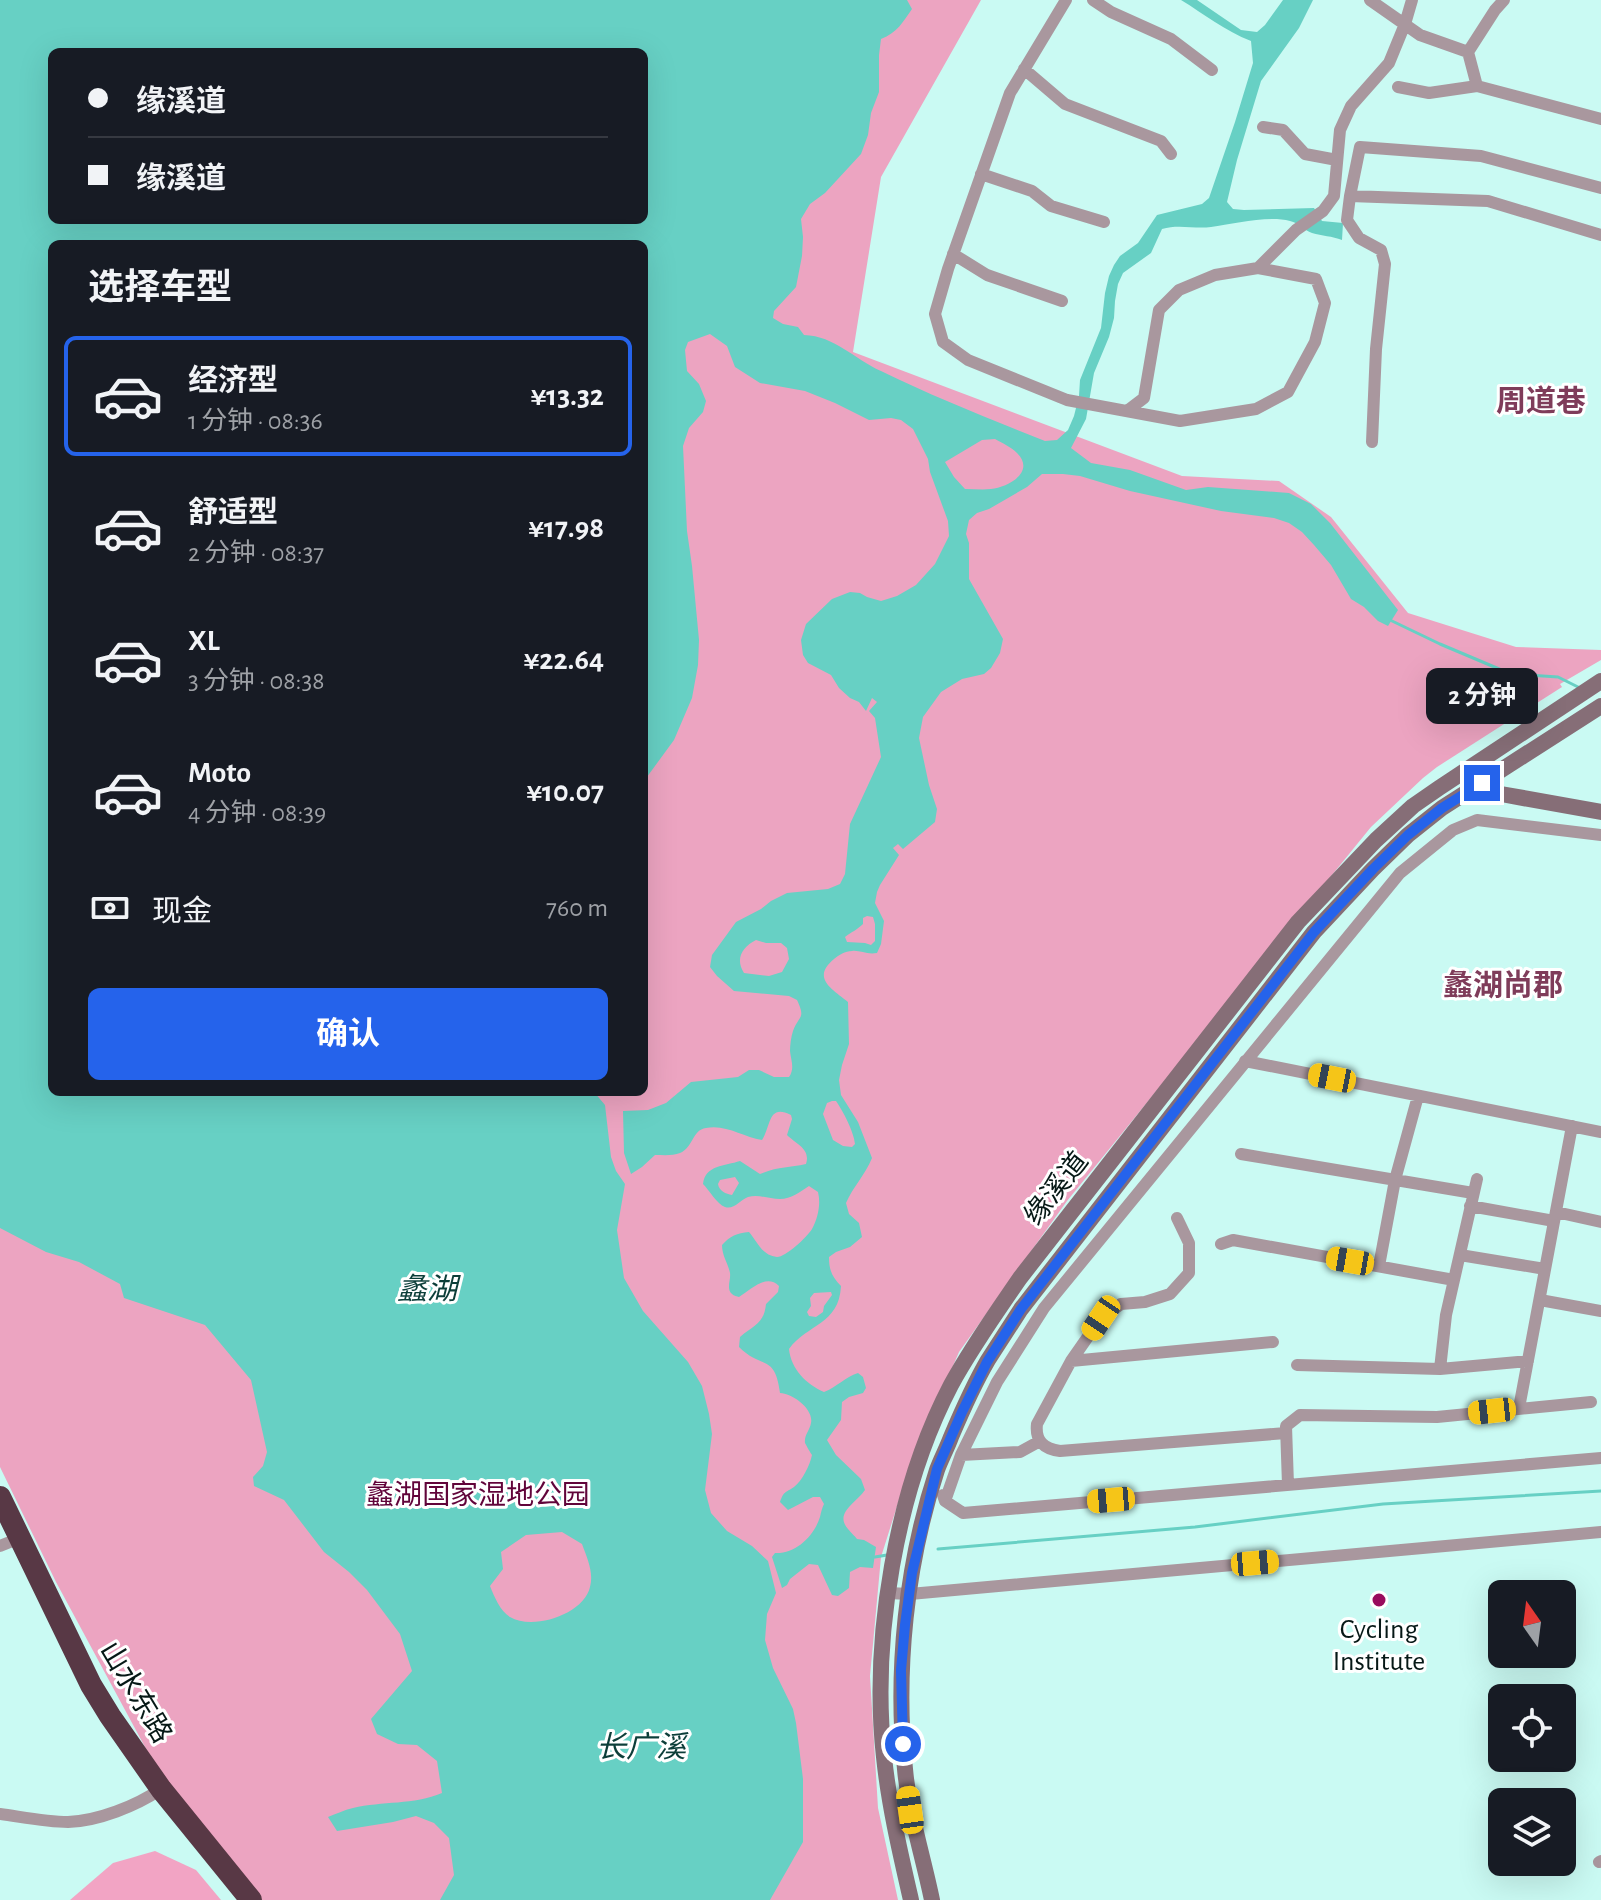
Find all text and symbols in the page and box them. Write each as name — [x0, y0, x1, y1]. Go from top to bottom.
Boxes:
text: 缘溪道 — [136, 87, 226, 117]
text: 缘溪道 — [136, 164, 226, 194]
text: 选择车型 — [88, 270, 232, 306]
icon: car — [92, 360, 164, 432]
text: 经济型 — [188, 366, 278, 396]
text: ¥13.32 — [531, 381, 604, 411]
district label: 周道巷 — [1496, 385, 1586, 417]
text: 1 分钟 · 08:36 — [188, 408, 323, 434]
icon: car — [92, 492, 164, 564]
text: 舒适型 — [188, 498, 278, 528]
text: ¥17.98 — [528, 513, 604, 543]
text: 2 分钟 · 08:37 — [188, 540, 324, 566]
icon: car — [92, 624, 164, 696]
text: XL — [188, 626, 220, 656]
text: ¥22.64 — [524, 645, 604, 675]
callout: 2 分钟 — [1426, 667, 1538, 723]
text: 3 分钟 · 08:38 — [188, 668, 325, 694]
text: 2 分钟 — [1448, 683, 1516, 709]
icon: car — [92, 756, 164, 828]
text: Moto — [188, 758, 251, 788]
route end — [1464, 765, 1500, 801]
text: ¥10.07 — [526, 777, 604, 807]
text: 4 分钟 · 08:39 — [188, 800, 326, 826]
icon: cash — [88, 886, 132, 930]
text: 760 m — [546, 895, 608, 921]
text: 现金 — [152, 897, 212, 927]
district label: 蠡湖尚郡 — [1443, 969, 1563, 1001]
button: 确认 — [88, 988, 608, 1080]
car — [1306, 1062, 1358, 1094]
street label: 缘溪道 — [1019, 1146, 1094, 1231]
car — [1324, 1245, 1376, 1277]
water label: 蠡湖 — [397, 1273, 461, 1305]
car — [1078, 1291, 1124, 1345]
car — [1467, 1397, 1517, 1425]
park label: 蠡湖国家湿地公园 — [366, 1480, 590, 1510]
car — [1086, 1486, 1136, 1514]
car — [1230, 1549, 1280, 1577]
north arrow — [1488, 1580, 1576, 1668]
map controls — [1488, 1580, 1576, 1876]
marker: Cycling Institute — [1370, 1591, 1388, 1609]
place label: Cycling Institute — [1333, 1616, 1425, 1676]
street label: 山水东路 — [94, 1637, 178, 1748]
button: locate — [1488, 1684, 1576, 1772]
route start — [885, 1726, 921, 1762]
water label: 长广溪 — [596, 1731, 689, 1763]
car — [895, 1785, 925, 1835]
button: layers — [1488, 1788, 1576, 1876]

